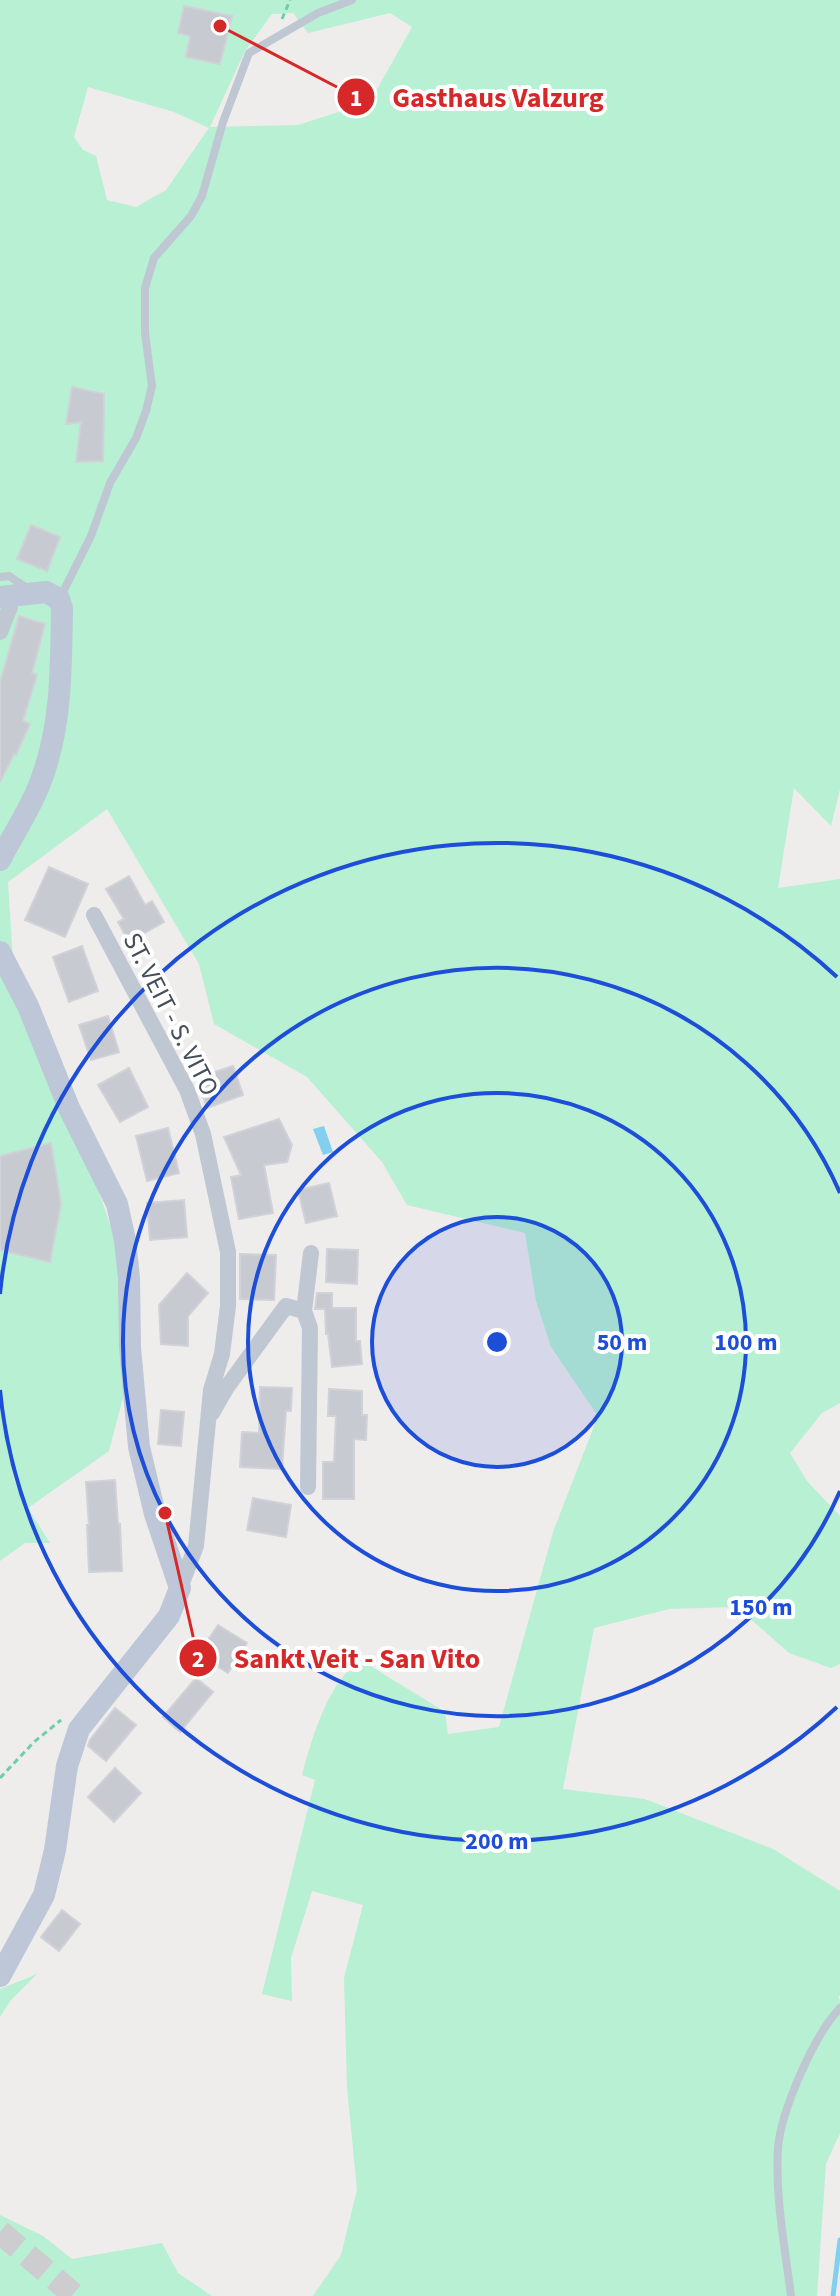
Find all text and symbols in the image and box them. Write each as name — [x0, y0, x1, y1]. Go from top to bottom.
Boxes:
callout: Gasthaus Valzurg — [336, 71, 619, 123]
text: Gasthaus Valzurg — [392, 78, 604, 118]
text: 1 — [350, 81, 362, 116]
street label: ST. VEIT - S. VITO — [114, 926, 228, 1102]
text: 50 m — [597, 1325, 647, 1360]
text: 100 m — [714, 1325, 778, 1360]
centre of rings — [483, 1328, 511, 1356]
text: 150 m — [729, 1590, 793, 1625]
callout: Sankt Veit - San Vito — [178, 1632, 497, 1684]
text: Sankt Veit - San Vito — [234, 1639, 480, 1679]
text: 2 — [192, 1642, 204, 1677]
text: 200 m — [465, 1824, 529, 1859]

